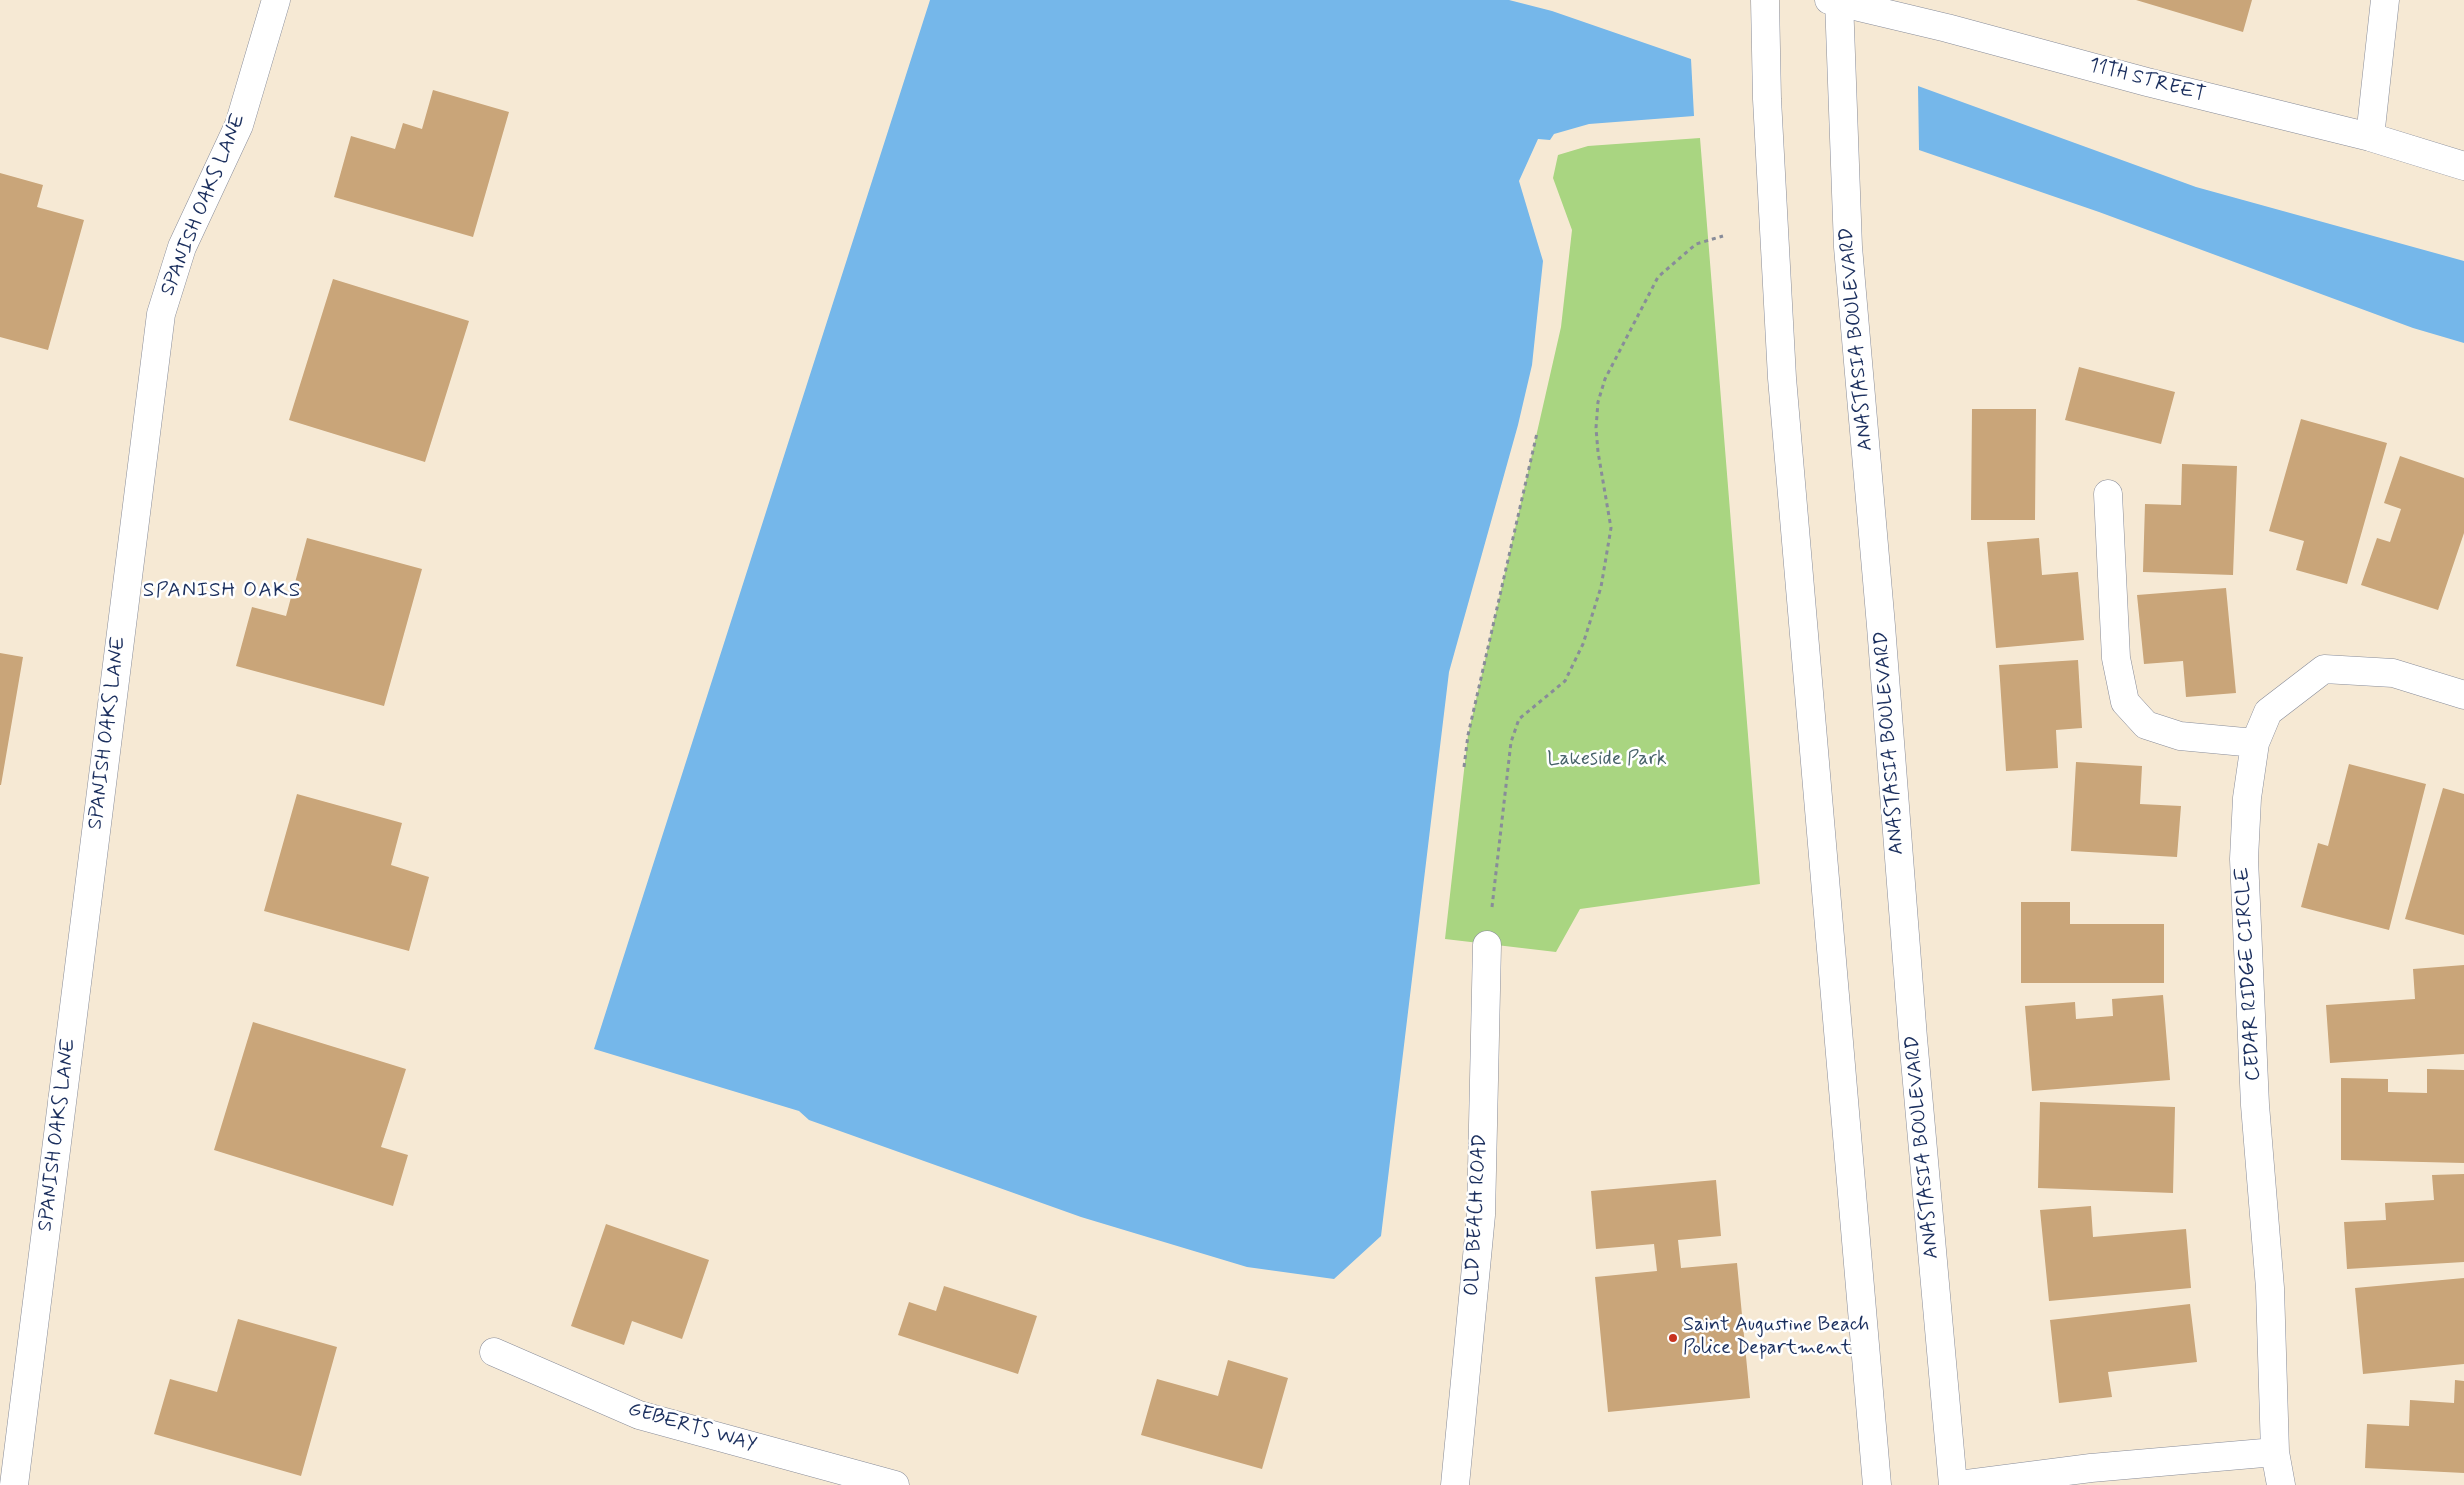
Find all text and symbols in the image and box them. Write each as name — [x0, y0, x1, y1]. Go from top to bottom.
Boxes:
street label: 11TH STREET — [2086, 54, 2208, 108]
street label: SPANISH OAKS LANE — [156, 110, 252, 300]
street label: ANASTASIA BOULEVARD — [1835, 226, 1879, 452]
district label: SPANISH OAKS — [143, 579, 301, 605]
street label: ANASTASIA BOULEVARD — [1870, 630, 1910, 856]
street label: SPANISH OAKS LANE — [84, 635, 132, 831]
park label: Lakeside Park — [1547, 748, 1667, 772]
street label: CEDAR RIDGE CIRCLE — [2231, 866, 2267, 1082]
street label: ANASTASIA BOULEVARD — [1901, 1034, 1945, 1260]
street label: SPANISH OAKS LANE — [34, 1037, 82, 1233]
street label: OLD BEACH ROAD — [1461, 1133, 1493, 1297]
place label: Saint Augustine Beach Police Department — [1683, 1314, 1869, 1361]
marker: Saint Augustine Beach Police Department — [1667, 1332, 1679, 1344]
street label: GEBERTS WAY — [625, 1398, 759, 1458]

